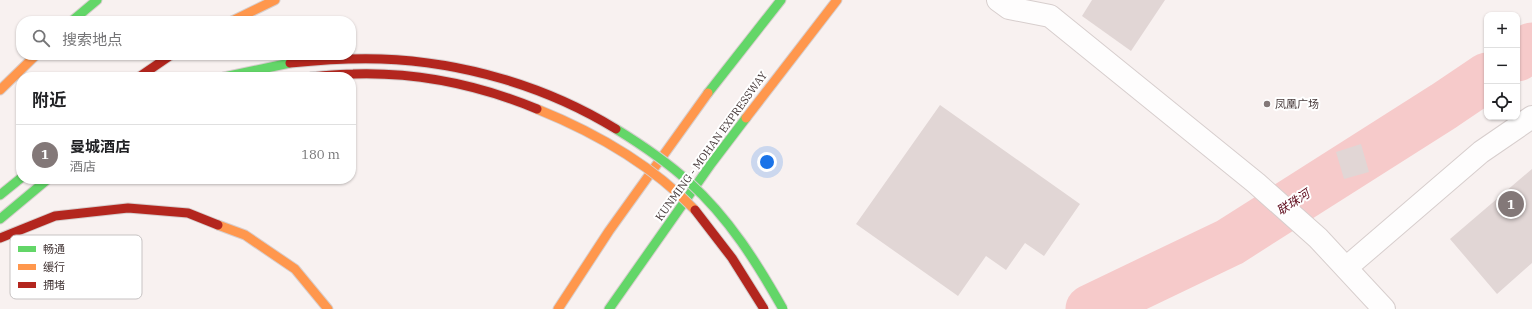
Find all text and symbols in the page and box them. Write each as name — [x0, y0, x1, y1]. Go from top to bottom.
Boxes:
map controls — [1484, 12, 1520, 120]
button: + — [1484, 12, 1520, 48]
search box — [16, 16, 356, 60]
icon: search — [30, 27, 52, 49]
text: 搜索地点 — [62, 30, 122, 49]
button: − — [1484, 48, 1520, 84]
street label: KUNMING - MOHAN EXPRESSWAY — [652, 69, 770, 223]
button: locate — [1484, 84, 1520, 120]
text: 附近 — [32, 89, 66, 111]
place label: 凤凰广场 — [1275, 97, 1319, 111]
marker: 凤凰广场 — [1262, 99, 1272, 109]
text: 曼城酒店 — [70, 137, 130, 156]
text: 1 — [41, 146, 49, 163]
text: 180 m — [301, 146, 340, 163]
your location — [757, 152, 777, 172]
text: 酒店 — [70, 158, 96, 175]
water label: 联珠河 — [1274, 185, 1314, 218]
pin: 1 — [1498, 189, 1524, 219]
legend — [10, 235, 142, 299]
text: 畅通 — [43, 242, 65, 256]
text: 缓行 — [43, 260, 65, 274]
text: 拥堵 — [43, 278, 65, 292]

